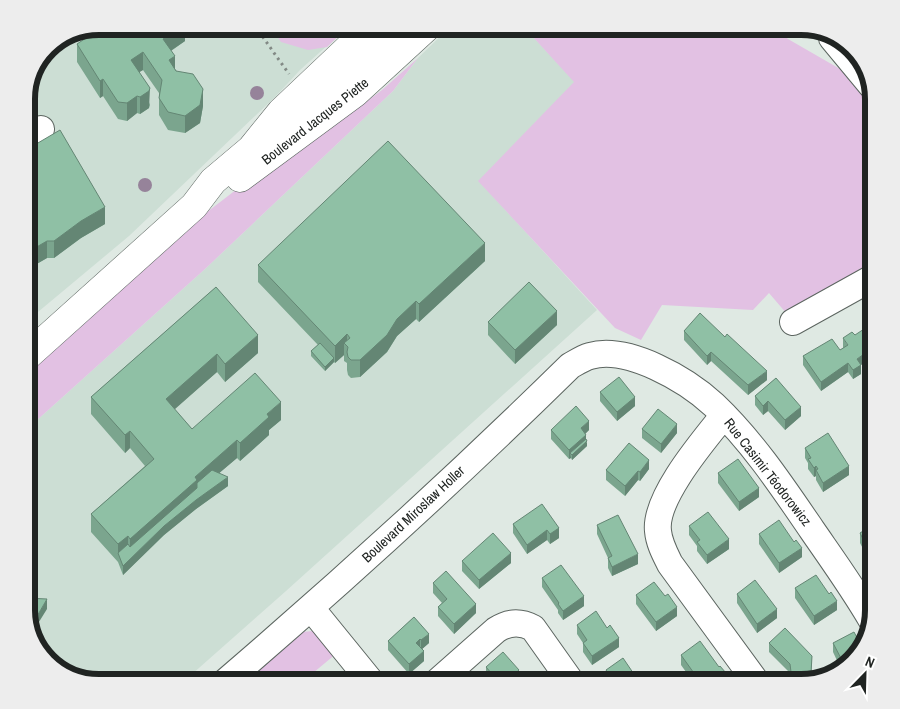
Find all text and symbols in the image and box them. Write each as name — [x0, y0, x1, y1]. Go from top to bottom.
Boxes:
street label: Boulevard Jacques Piette — [258, 74, 372, 168]
street label: Rue Casimir Téodorowicz — [720, 414, 816, 530]
street label: Boulevard Miroslaw Holler — [358, 462, 468, 566]
north arrow — [840, 649, 890, 699]
text: N — [863, 652, 877, 672]

